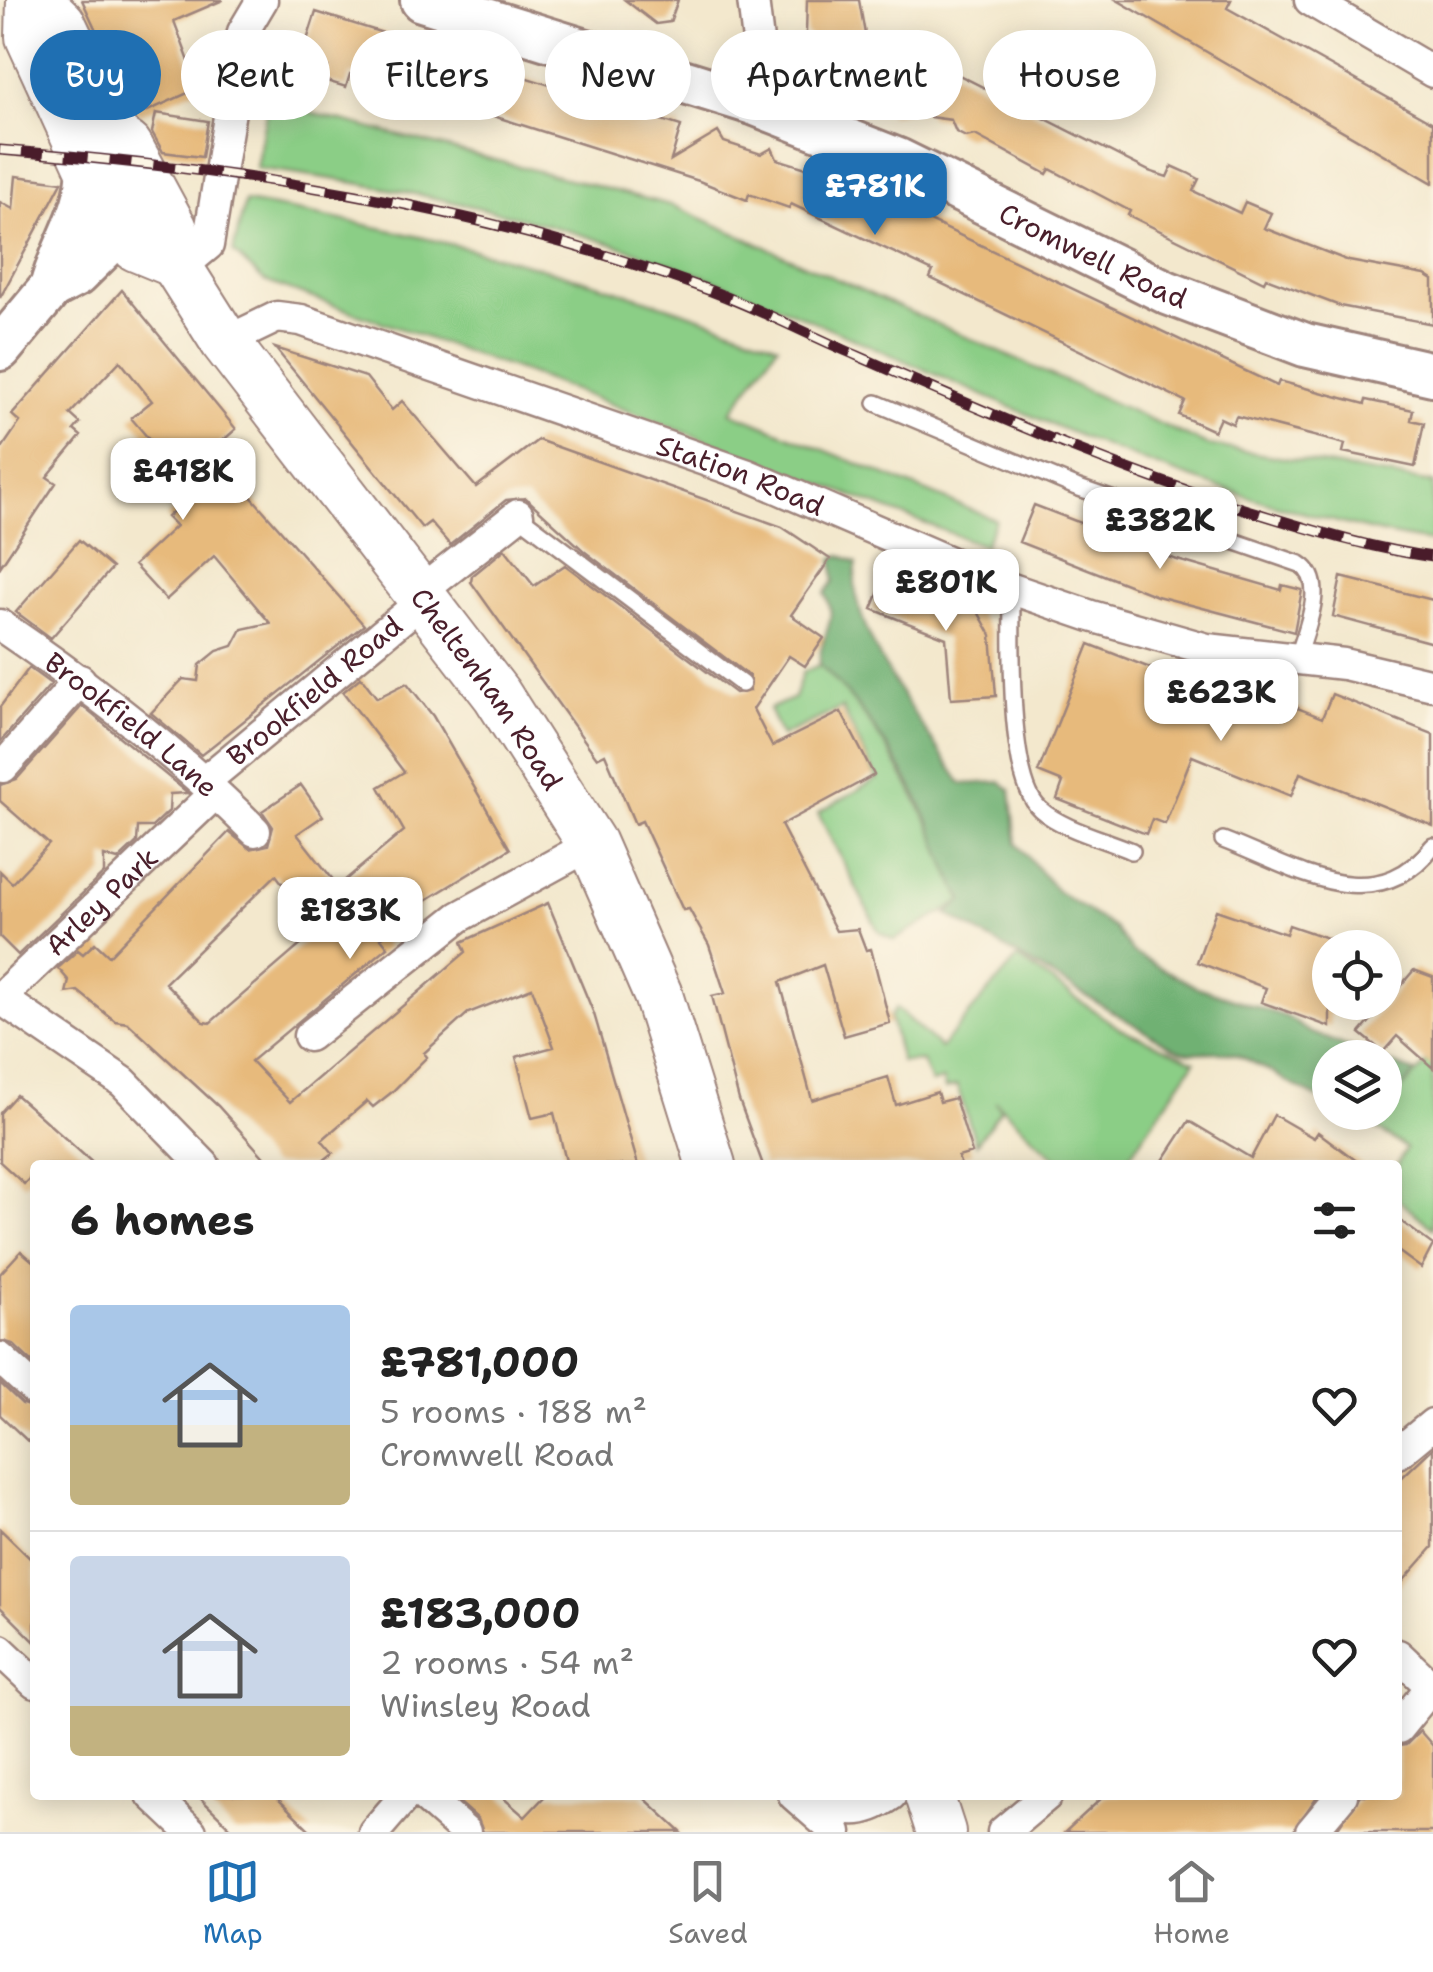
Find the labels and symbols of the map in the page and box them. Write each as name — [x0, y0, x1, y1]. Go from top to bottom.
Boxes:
pin: £781K — [805, 153, 945, 238]
street label: Cromwell Road — [993, 194, 1193, 318]
street label: Station Road — [651, 426, 830, 525]
pin: £418K — [113, 438, 253, 523]
pin: £382K — [1090, 487, 1230, 572]
pin: £801K — [876, 549, 1016, 634]
street label: Cheltenham Road — [402, 580, 572, 797]
street label: Brookfield Road — [219, 607, 410, 774]
street label: Brookfield Lane — [37, 643, 226, 805]
pin: £623K — [1151, 659, 1291, 744]
street label: Arley Park — [37, 839, 166, 964]
pin: £183K — [280, 877, 420, 962]

